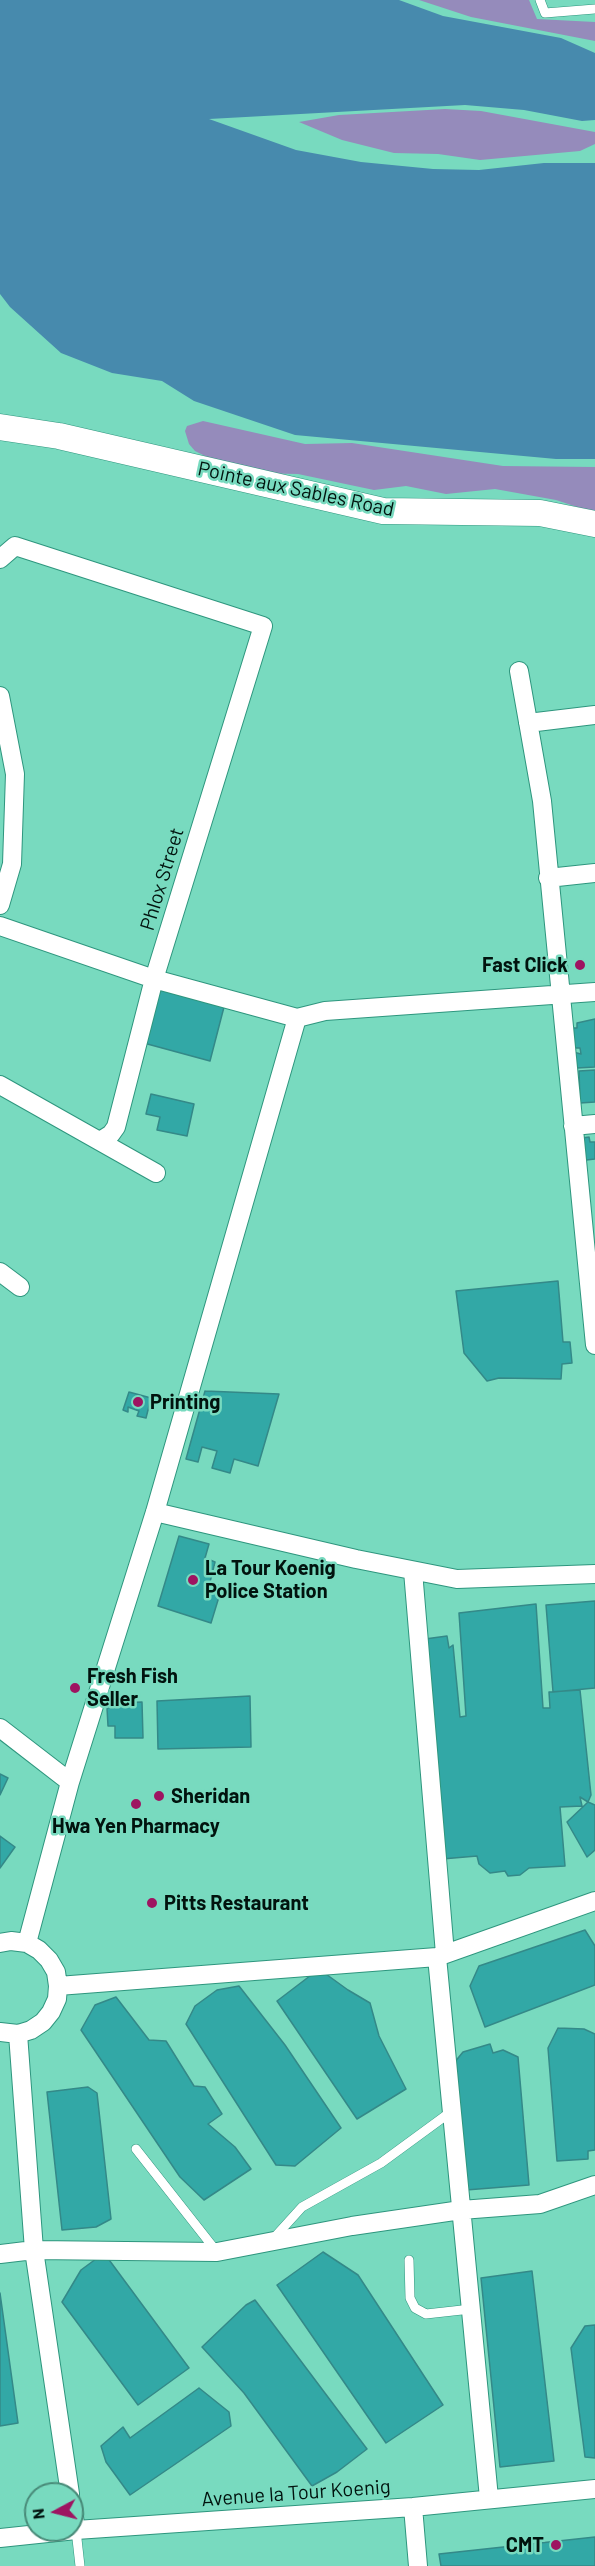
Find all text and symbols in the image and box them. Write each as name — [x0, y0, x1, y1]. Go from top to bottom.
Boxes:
street label: Pointe aux Sables Road — [196, 456, 396, 522]
street label: Phlox Street — [135, 825, 189, 933]
place label: Fast Click — [482, 953, 568, 977]
marker: Fast Click — [573, 958, 587, 972]
place label: Printing — [150, 1390, 220, 1414]
marker: Printing — [131, 1395, 145, 1409]
place label: La Tour Koenig Police Station — [205, 1556, 336, 1603]
marker: La Tour Koenig Police Station — [186, 1573, 200, 1587]
place label: Fresh Fish Seller — [87, 1664, 178, 1711]
marker: Fresh Fish Seller — [68, 1681, 82, 1695]
place label: Sheridan — [171, 1784, 250, 1808]
marker: Sheridan — [152, 1789, 166, 1803]
marker: Hwa Yen Pharmacy — [129, 1797, 143, 1811]
place label: Hwa Yen Pharmacy — [52, 1814, 220, 1838]
place label: Pitts Restaurant — [164, 1891, 309, 1915]
marker: Pitts Restaurant — [145, 1896, 159, 1910]
street label: Avenue la Tour Koenig — [201, 2474, 391, 2512]
north arrow — [24, 2482, 84, 2542]
text: N — [28, 2508, 48, 2520]
place label: CMT — [506, 2533, 544, 2557]
marker: CMT — [549, 2538, 563, 2552]

